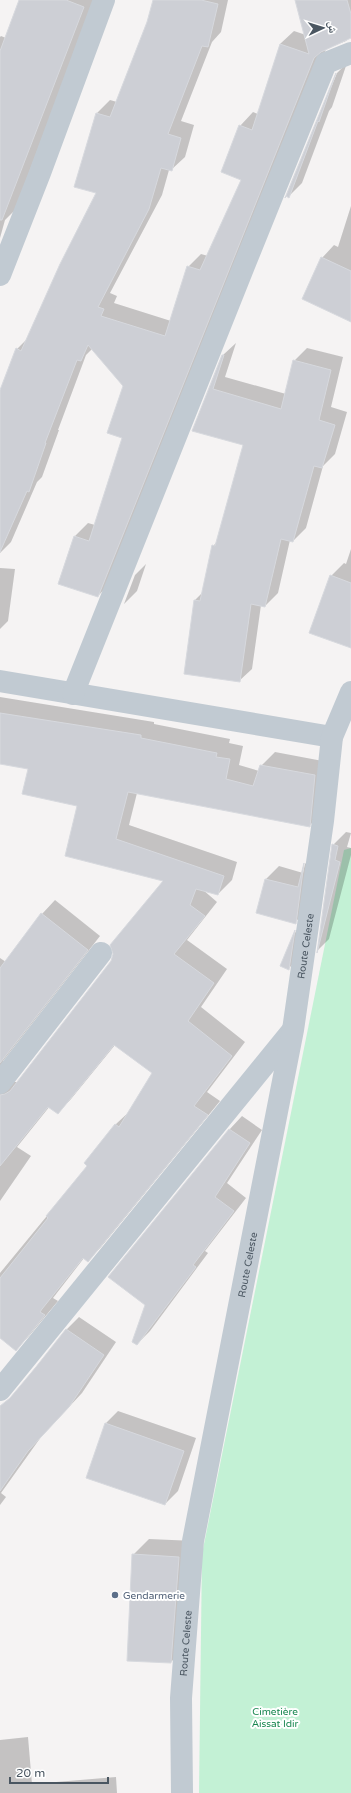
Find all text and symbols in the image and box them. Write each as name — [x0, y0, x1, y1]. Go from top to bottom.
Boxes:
north arrow — [303, 8, 343, 48]
text: ش — [325, 21, 339, 34]
street label: Route Celeste — [295, 912, 317, 980]
street label: Route Celeste — [236, 1231, 260, 1299]
marker: Gendarmerie — [110, 1590, 120, 1600]
place label: Gendarmerie — [123, 1590, 185, 1602]
street label: Route Celeste — [178, 1609, 195, 1677]
park label: Cimetière Aissat Idir — [252, 1706, 299, 1730]
scale bar — [10, 1759, 108, 1785]
text: 20 m — [16, 1766, 45, 1780]

